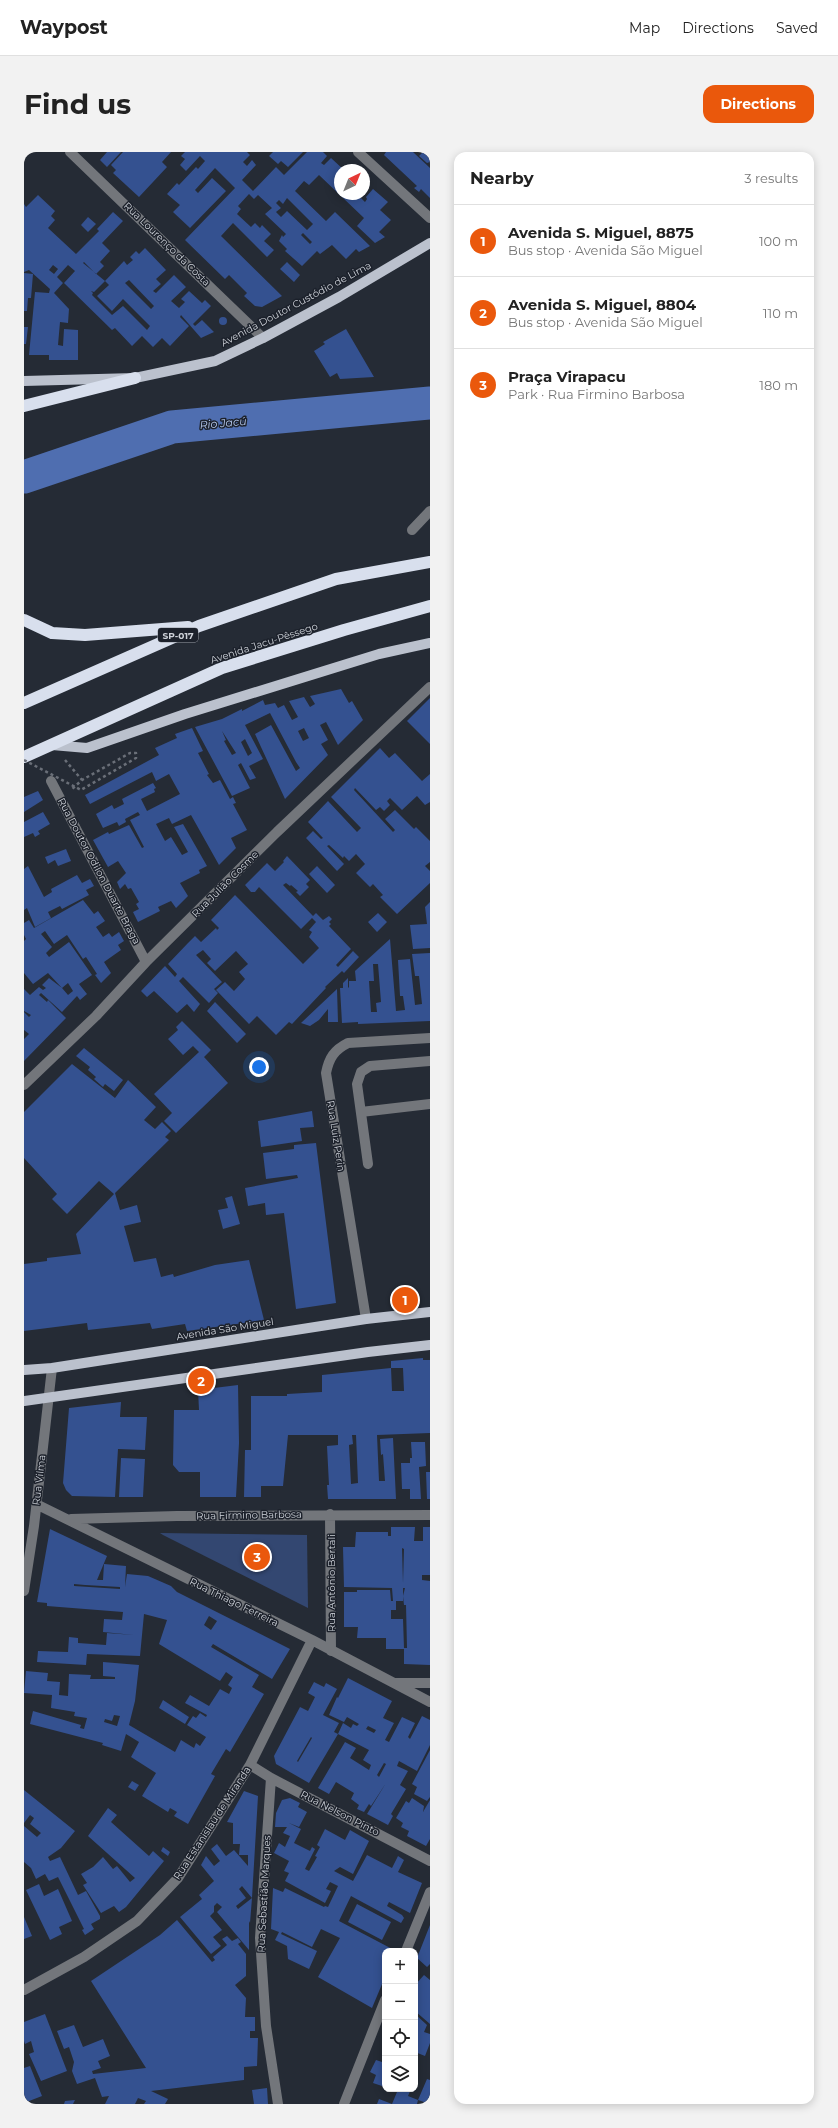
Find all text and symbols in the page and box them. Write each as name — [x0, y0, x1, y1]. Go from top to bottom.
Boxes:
text: Waypost — [20, 16, 108, 39]
text: Map — [629, 19, 660, 37]
text: Directions — [682, 19, 754, 37]
text: Saved — [776, 19, 818, 37]
button: Directions — [703, 85, 814, 123]
text: Find us — [24, 87, 131, 121]
north arrow — [334, 164, 370, 200]
text: Nearby — [470, 168, 534, 188]
text: 3 results — [744, 170, 798, 186]
street label: Rua Lourenço da Costa — [121, 199, 213, 289]
text: Avenida S. Miguel, 8875 — [508, 223, 694, 242]
text: 1 — [480, 233, 486, 249]
text: 100 m — [759, 233, 798, 249]
text: Bus stop · Avenida São Miguel — [508, 242, 703, 258]
street label: Avenida Doutor Custódio de Lima — [219, 259, 373, 349]
text: Avenida S. Miguel, 8804 — [508, 295, 696, 314]
text: 2 — [479, 305, 487, 321]
text: 110 m — [763, 305, 798, 321]
text: Bus stop · Avenida São Miguel — [508, 314, 703, 330]
text: Praça Virapacu — [508, 367, 626, 386]
text: 3 — [479, 377, 487, 393]
text: 180 m — [759, 377, 798, 393]
text: Park · Rua Firmino Barbosa — [508, 386, 685, 402]
water label: Rio Jacú — [199, 414, 247, 432]
street label: Avenida Jacu-Pêssego — [209, 620, 319, 666]
road number: SP-017 — [158, 628, 198, 642]
street label: Rua Doutor Odilon Duarte Braga — [55, 796, 143, 946]
street label: Rua Julião Cosme — [189, 848, 261, 920]
your location — [249, 1057, 269, 1077]
street label: Rua Luiz Perin — [324, 1099, 348, 1173]
pin: 1 — [392, 1285, 418, 1315]
street label: Avenida São Miguel — [175, 1315, 275, 1343]
pin: 2 — [188, 1366, 214, 1396]
street label: Rua Vilma — [29, 1454, 49, 1506]
street label: Rua Firmino Barbosa — [196, 1508, 302, 1522]
street label: Rua Antônio Bertali — [325, 1534, 338, 1632]
pin: 3 — [244, 1542, 270, 1572]
street label: Rua Thiago Ferreira — [187, 1575, 281, 1629]
street label: Rua Estanislau de Miranda — [170, 1764, 254, 1882]
street label: Rua Nelson Pinto — [298, 1788, 382, 1838]
street label: Rua Sebastião Marques — [254, 1835, 274, 1953]
map controls — [382, 1948, 418, 2092]
button: + — [382, 1948, 418, 1984]
button: − — [382, 1984, 418, 2020]
button: locate — [382, 2020, 418, 2056]
button: layers — [382, 2056, 418, 2092]

